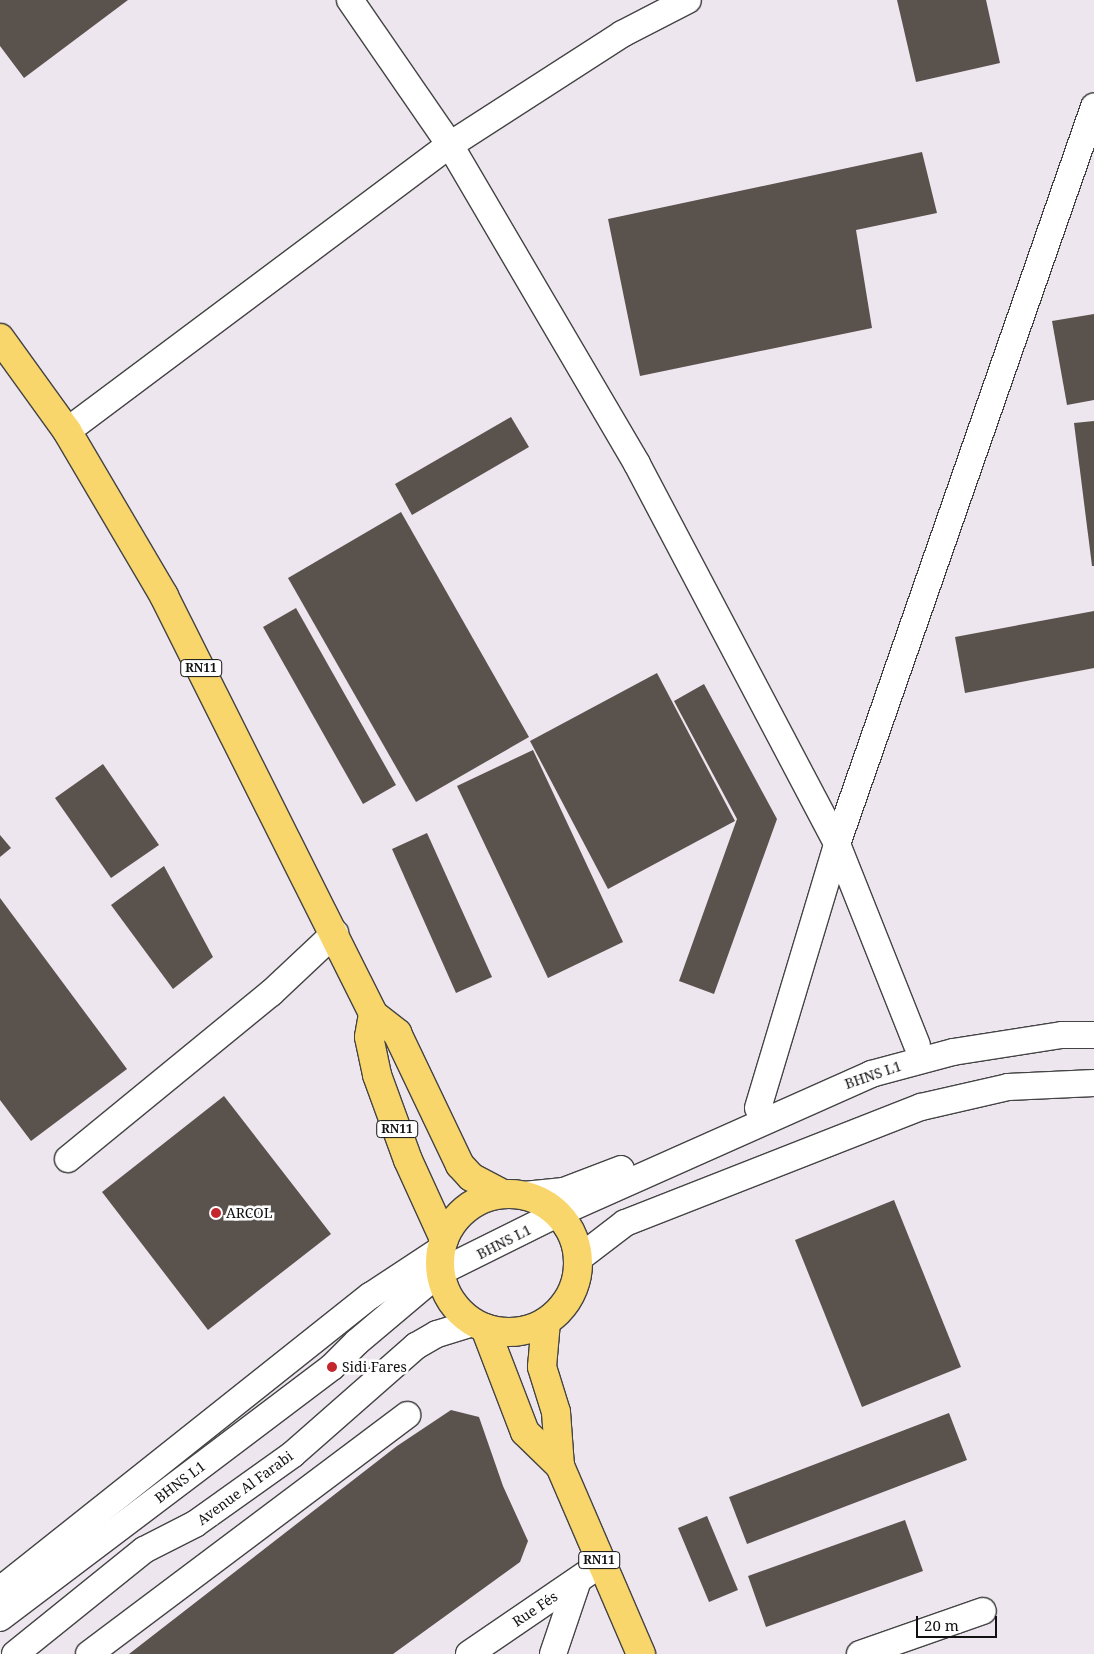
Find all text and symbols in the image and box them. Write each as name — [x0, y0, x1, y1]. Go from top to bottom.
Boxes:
road number: RN11 — [180, 658, 222, 678]
street label: BHNS L1 — [842, 1057, 904, 1093]
road number: RN11 — [376, 1120, 418, 1138]
place label: ARCOL — [226, 1205, 272, 1221]
marker: ARCOL — [210, 1207, 222, 1219]
street label: BHNS L1 — [474, 1221, 534, 1263]
place label: Sidi Fares — [342, 1359, 407, 1375]
marker: Sidi Fares — [326, 1361, 338, 1373]
street label: Avenue Al Farabi — [194, 1448, 296, 1528]
street label: BHNS L1 — [151, 1458, 209, 1506]
road number: RN11 — [578, 1550, 620, 1570]
street label: Rue Fés — [509, 1588, 561, 1630]
scale bar — [919, 1606, 1000, 1638]
text: 20 m — [924, 1615, 959, 1635]

